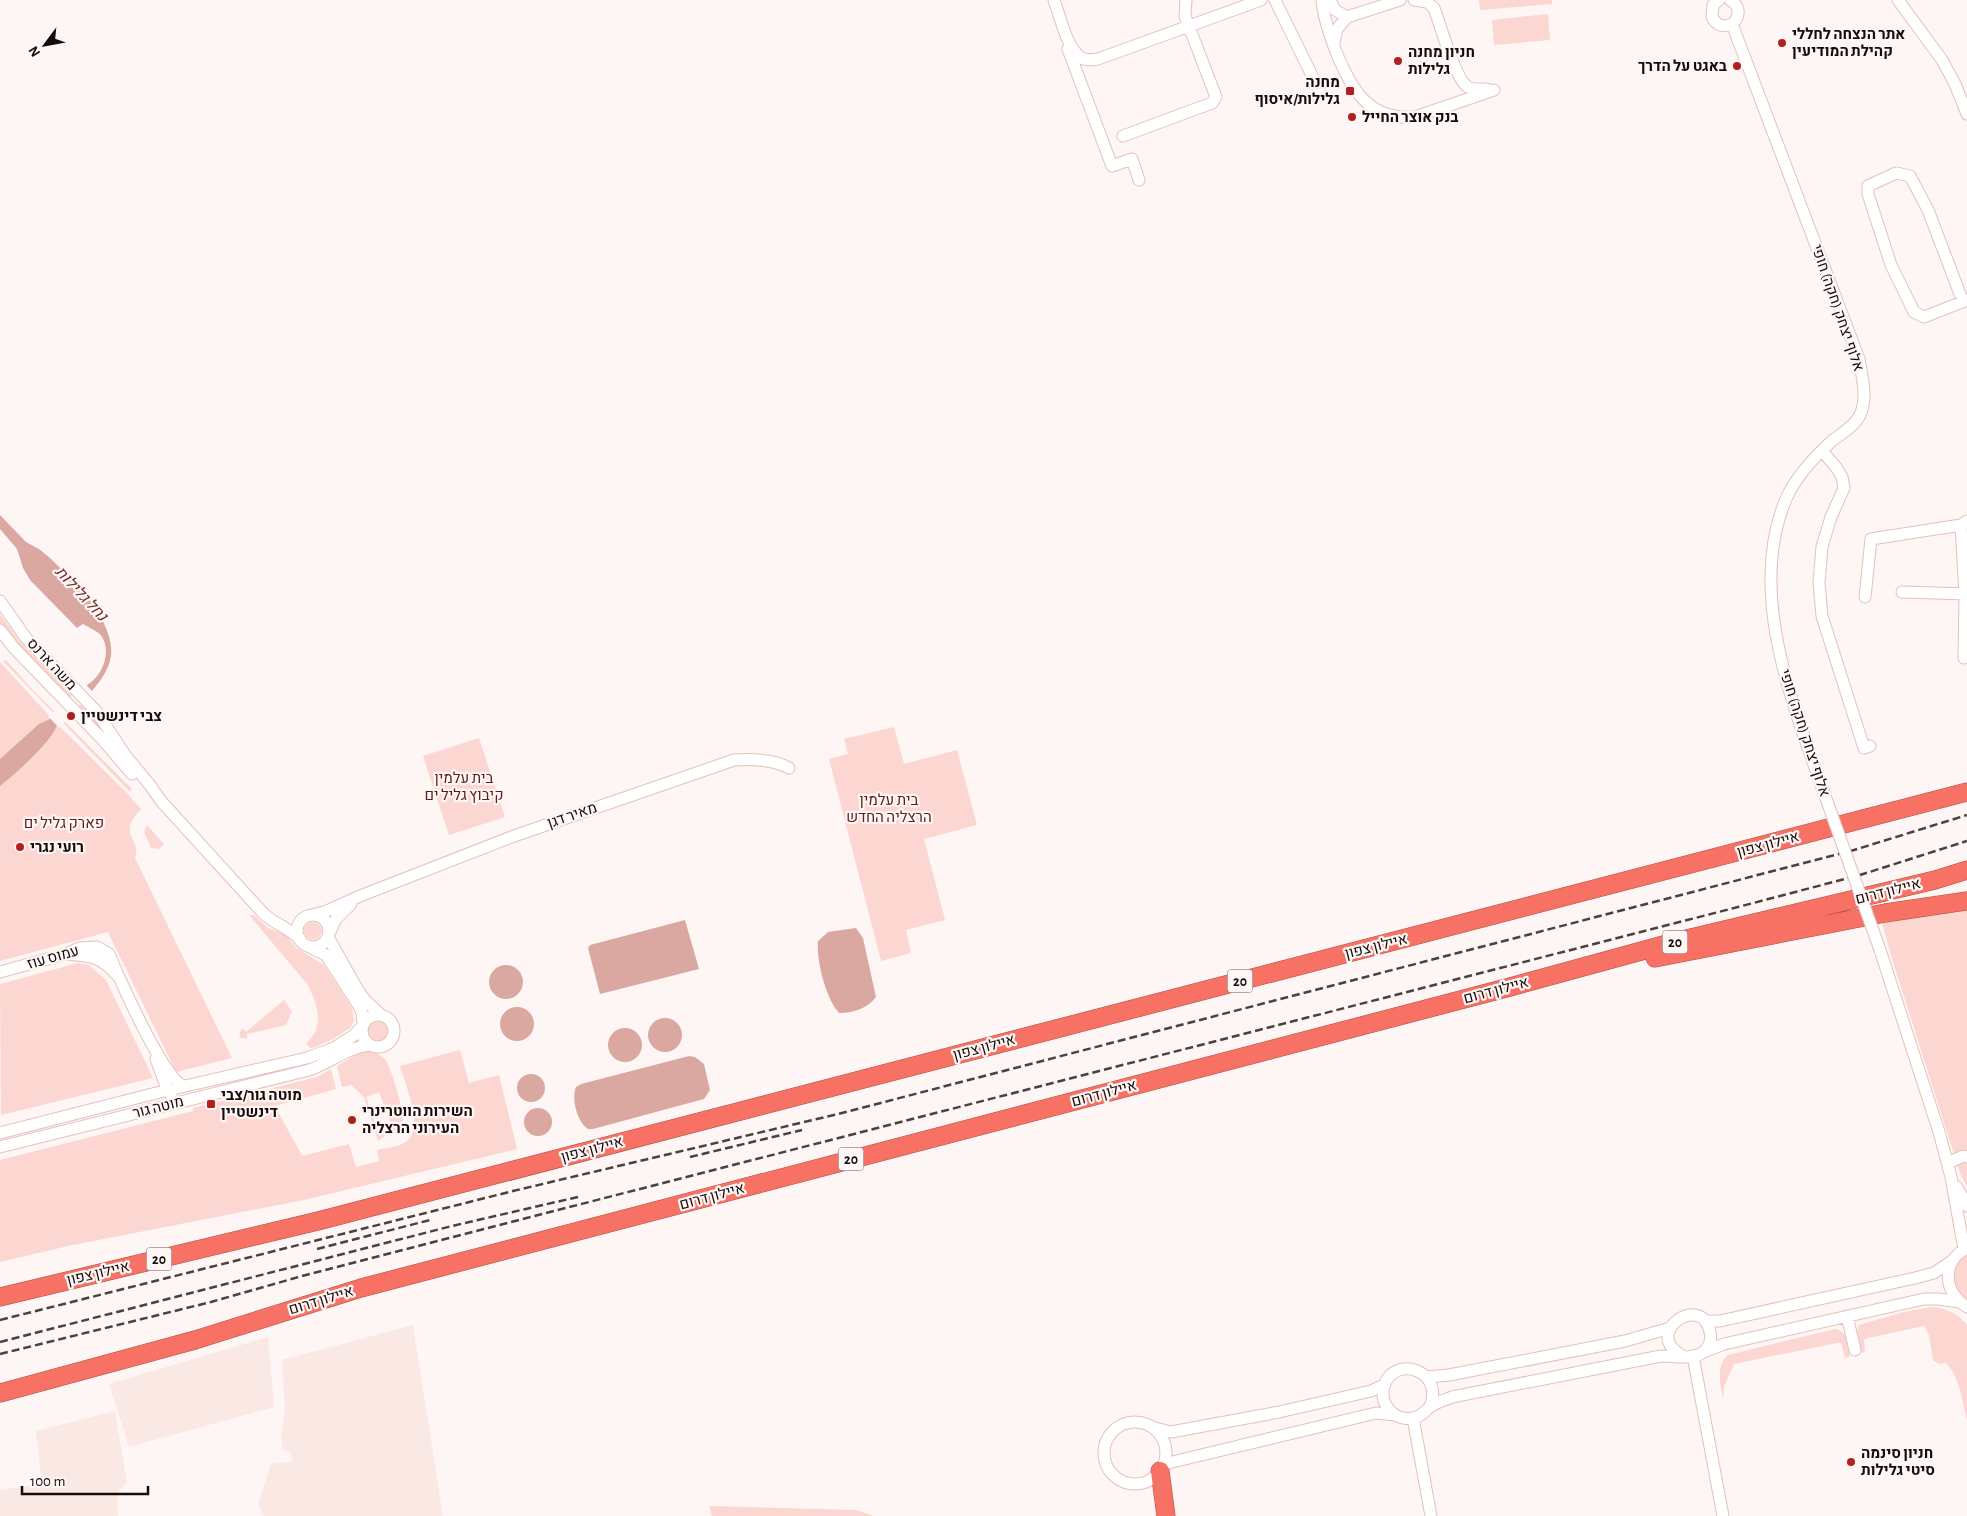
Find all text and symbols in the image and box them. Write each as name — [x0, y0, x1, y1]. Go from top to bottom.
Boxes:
north arrow — [20, 20, 70, 70]
place label: אתר הנצחה לחללי קהילת המודיעין — [1792, 27, 1905, 59]
marker: אתר הנצחה לחללי קהילת המודיעין — [1776, 37, 1788, 49]
text: N — [26, 44, 43, 59]
place label: חניון מחנה גלילות — [1408, 45, 1475, 77]
marker: חניון מחנה גלילות — [1392, 55, 1404, 67]
place label: באגט על הדרך — [1638, 59, 1727, 74]
marker: באגט על הדרך — [1731, 60, 1743, 72]
place label: מחנה גלילות/איסוף — [1254, 75, 1340, 107]
marker: מחנה גלילות/איסוף — [1344, 85, 1356, 97]
place label: בנק אוצר החייל — [1362, 110, 1459, 125]
marker: בנק אוצר החייל — [1346, 111, 1358, 123]
street label: אלוף יצחק (חקה) חופי — [1809, 243, 1866, 373]
water label: נחל גלילות — [52, 563, 111, 625]
street label: משה ארנס — [24, 636, 79, 693]
street label: אלוף יצחק (חקה) חופי — [1777, 668, 1832, 799]
place label: צבי דינשטיין — [81, 709, 162, 724]
marker: צבי דינשטיין — [65, 710, 77, 722]
park label: בית עלמין קיבוץ גליל ים — [425, 771, 503, 803]
park label: בית עלמין הרצליה החדש — [846, 793, 932, 825]
street label: מאיר דגן — [545, 800, 599, 831]
park label: פארק גליל ים — [24, 816, 104, 831]
street label: איילון צפון — [1735, 829, 1801, 860]
place label: רועי נגרי — [30, 840, 84, 855]
marker: רועי נגרי — [14, 841, 26, 853]
street label: איילון דרום — [1854, 876, 1922, 907]
road number: 20 — [1662, 930, 1688, 954]
street label: איילון צפון — [1343, 931, 1409, 961]
street label: עמוס עוז — [26, 943, 81, 972]
road number: 20 — [1228, 969, 1252, 992]
street label: איילון דרום — [1462, 975, 1530, 1006]
street label: איילון צפון — [951, 1032, 1017, 1063]
street label: איילון דרום — [1070, 1078, 1138, 1109]
place label: מוטה גור/צבי דינשטיין — [221, 1088, 302, 1120]
street label: מוטה גור — [131, 1094, 185, 1121]
marker: מוטה גור/צבי דינשטיין — [205, 1098, 217, 1110]
place label: השירות הווטרינרי העירוני הרצליה — [362, 1104, 473, 1136]
marker: השירות הווטרינרי העירוני הרצליה — [346, 1114, 358, 1126]
street label: איילון צפון — [559, 1134, 625, 1165]
road number: 20 — [838, 1148, 864, 1170]
street label: איילון דרום — [678, 1181, 746, 1212]
road number: 20 — [146, 1248, 172, 1270]
street label: איילון צפון — [65, 1259, 131, 1288]
street label: איילון דרום — [287, 1284, 355, 1317]
place label: חניון סינמה סיטי גלילות — [1861, 1446, 1935, 1478]
marker: חניון סינמה סיטי גלילות — [1845, 1456, 1857, 1468]
scale bar — [22, 1464, 149, 1496]
text: 100 m — [30, 1474, 65, 1489]

